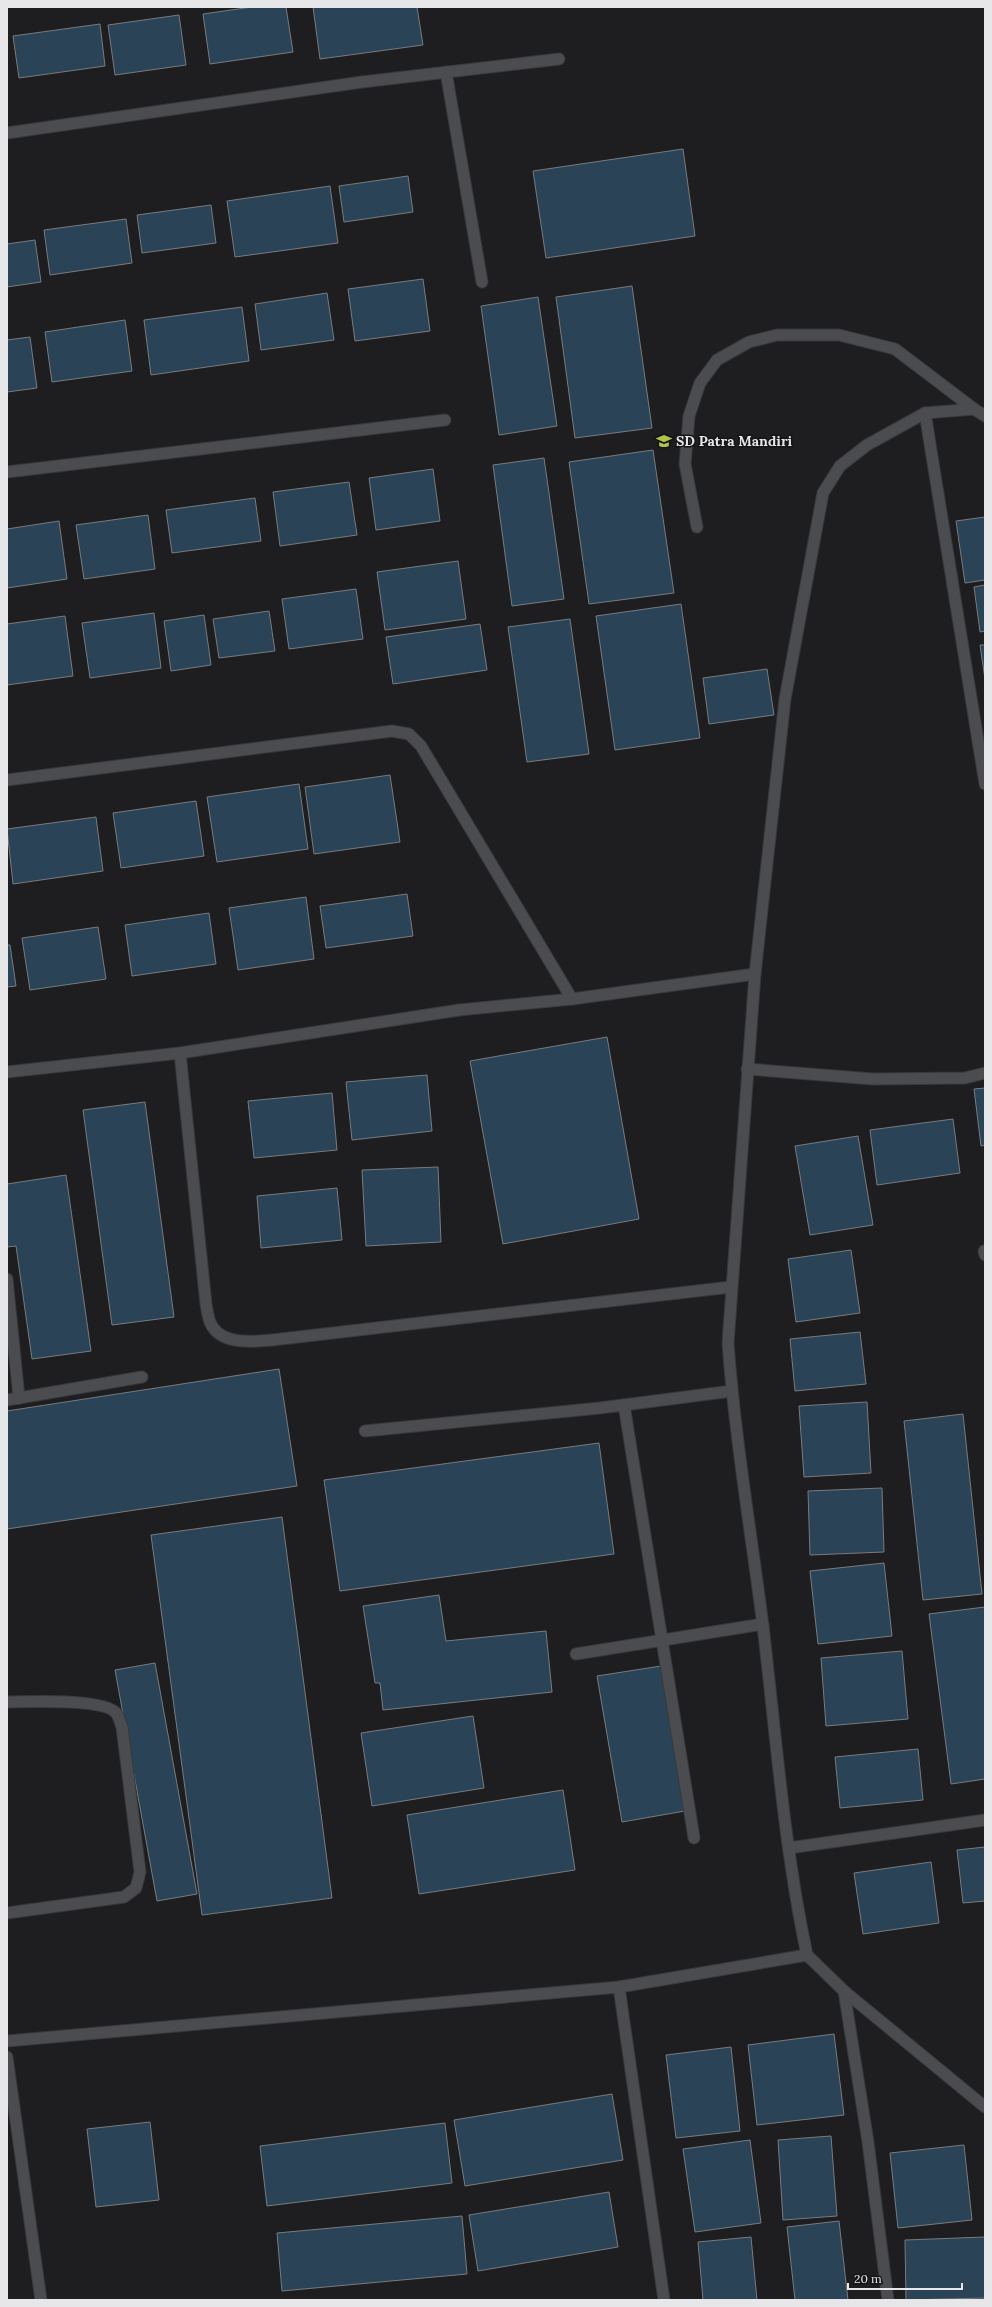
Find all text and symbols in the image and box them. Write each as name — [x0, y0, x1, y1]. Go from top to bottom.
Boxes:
school or university icon: SD Patra Mandiri — [655, 432, 673, 450]
place label: SD Patra Mandiri — [676, 432, 793, 450]
scale bar — [848, 2265, 962, 2291]
text: 20 m — [854, 2271, 882, 2286]

